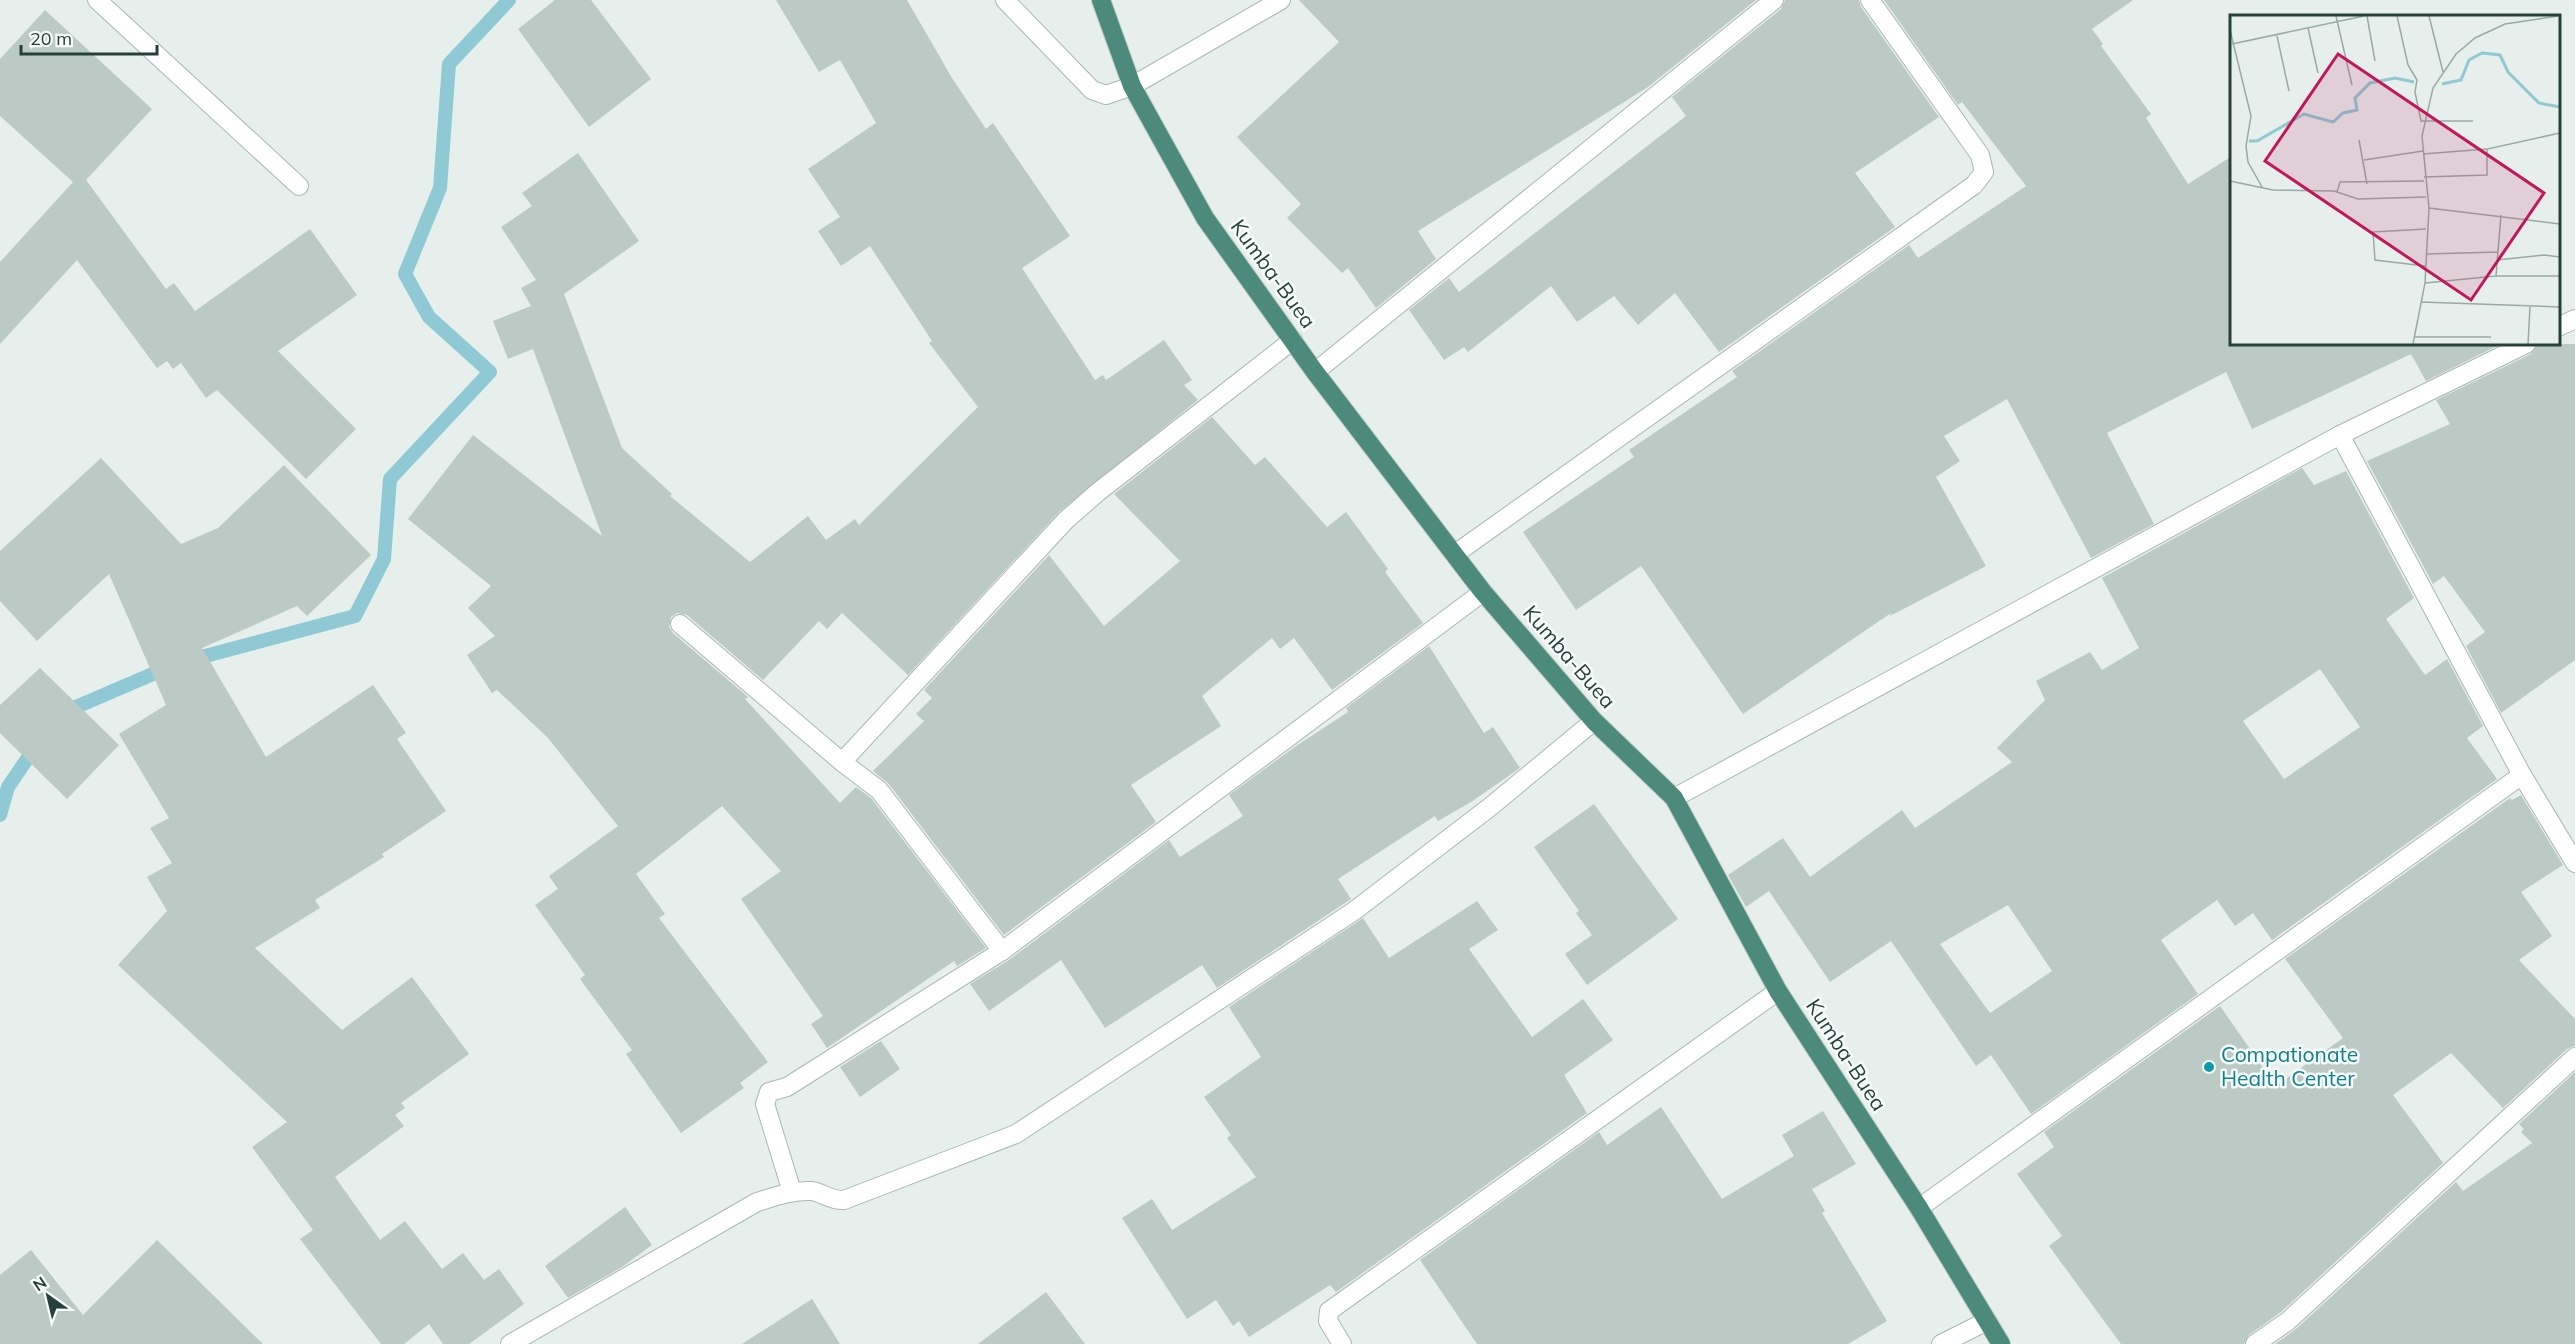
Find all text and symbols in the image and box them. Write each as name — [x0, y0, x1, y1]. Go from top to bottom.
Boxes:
inset map — [2230, 15, 2560, 345]
scale bar — [21, 18, 158, 56]
text: 20 m — [30, 27, 72, 50]
street label: Kumba-Buea — [1226, 214, 1322, 333]
street label: Kumba-Buea — [1518, 599, 1622, 713]
street label: Kumba-Buea — [1801, 994, 1893, 1115]
place label: Compationate Health Center — [2221, 1041, 2358, 1091]
marker: Compationate Health Center — [2202, 1060, 2216, 1074]
north arrow — [18, 1266, 78, 1326]
text: N — [29, 1272, 50, 1295]

